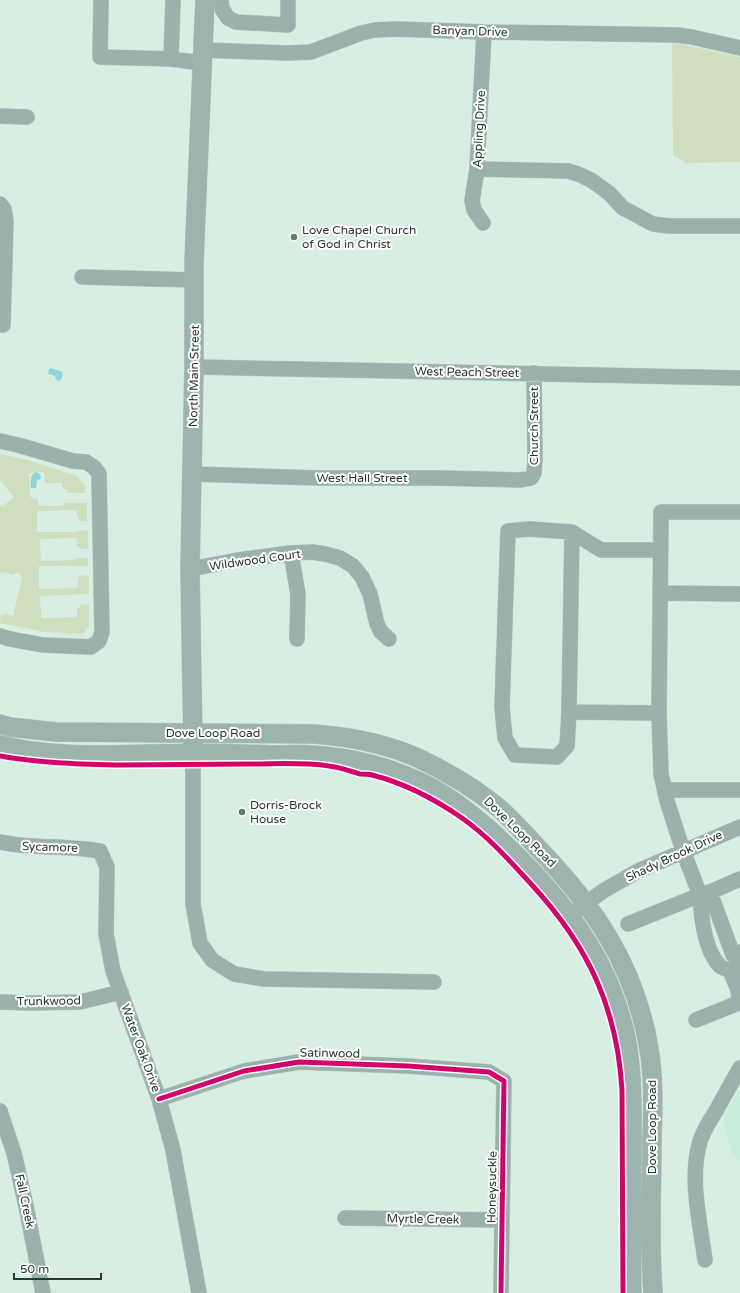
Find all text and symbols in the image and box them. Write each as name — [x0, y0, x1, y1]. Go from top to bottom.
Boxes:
street label: Banyan Drive — [432, 23, 508, 39]
street label: Appling Drive — [470, 90, 488, 168]
place label: Love Chapel Church of God in Christ — [302, 223, 416, 251]
marker: Love Chapel Church of God in Christ — [289, 232, 299, 242]
street label: North Main Street — [186, 324, 202, 427]
street label: West Peach Street — [415, 364, 520, 380]
street label: Church Street — [527, 386, 541, 465]
street label: West Hall Street — [317, 471, 408, 485]
street label: Wildwood Court — [208, 547, 302, 573]
street label: Dove Loop Road — [166, 726, 260, 740]
street label: Dove Loop Road — [481, 794, 559, 870]
place label: Dorris-Brock House — [250, 798, 322, 826]
marker: Dorris-Brock House — [237, 807, 247, 817]
street label: Shady Brook Drive — [623, 827, 725, 885]
street label: Sycamore — [22, 839, 78, 855]
street label: Trunkwood — [17, 993, 81, 1009]
street label: Water Oak Drive — [119, 1002, 164, 1094]
street label: Satinwood — [300, 1045, 360, 1061]
street label: Dove Loop Road — [645, 1080, 659, 1174]
street label: Honeysuckle — [484, 1150, 500, 1223]
street label: Fall Creek — [12, 1173, 38, 1230]
street label: Myrtle Creek — [386, 1211, 460, 1227]
scale bar — [14, 1255, 101, 1281]
text: 50 m — [20, 1262, 49, 1276]

